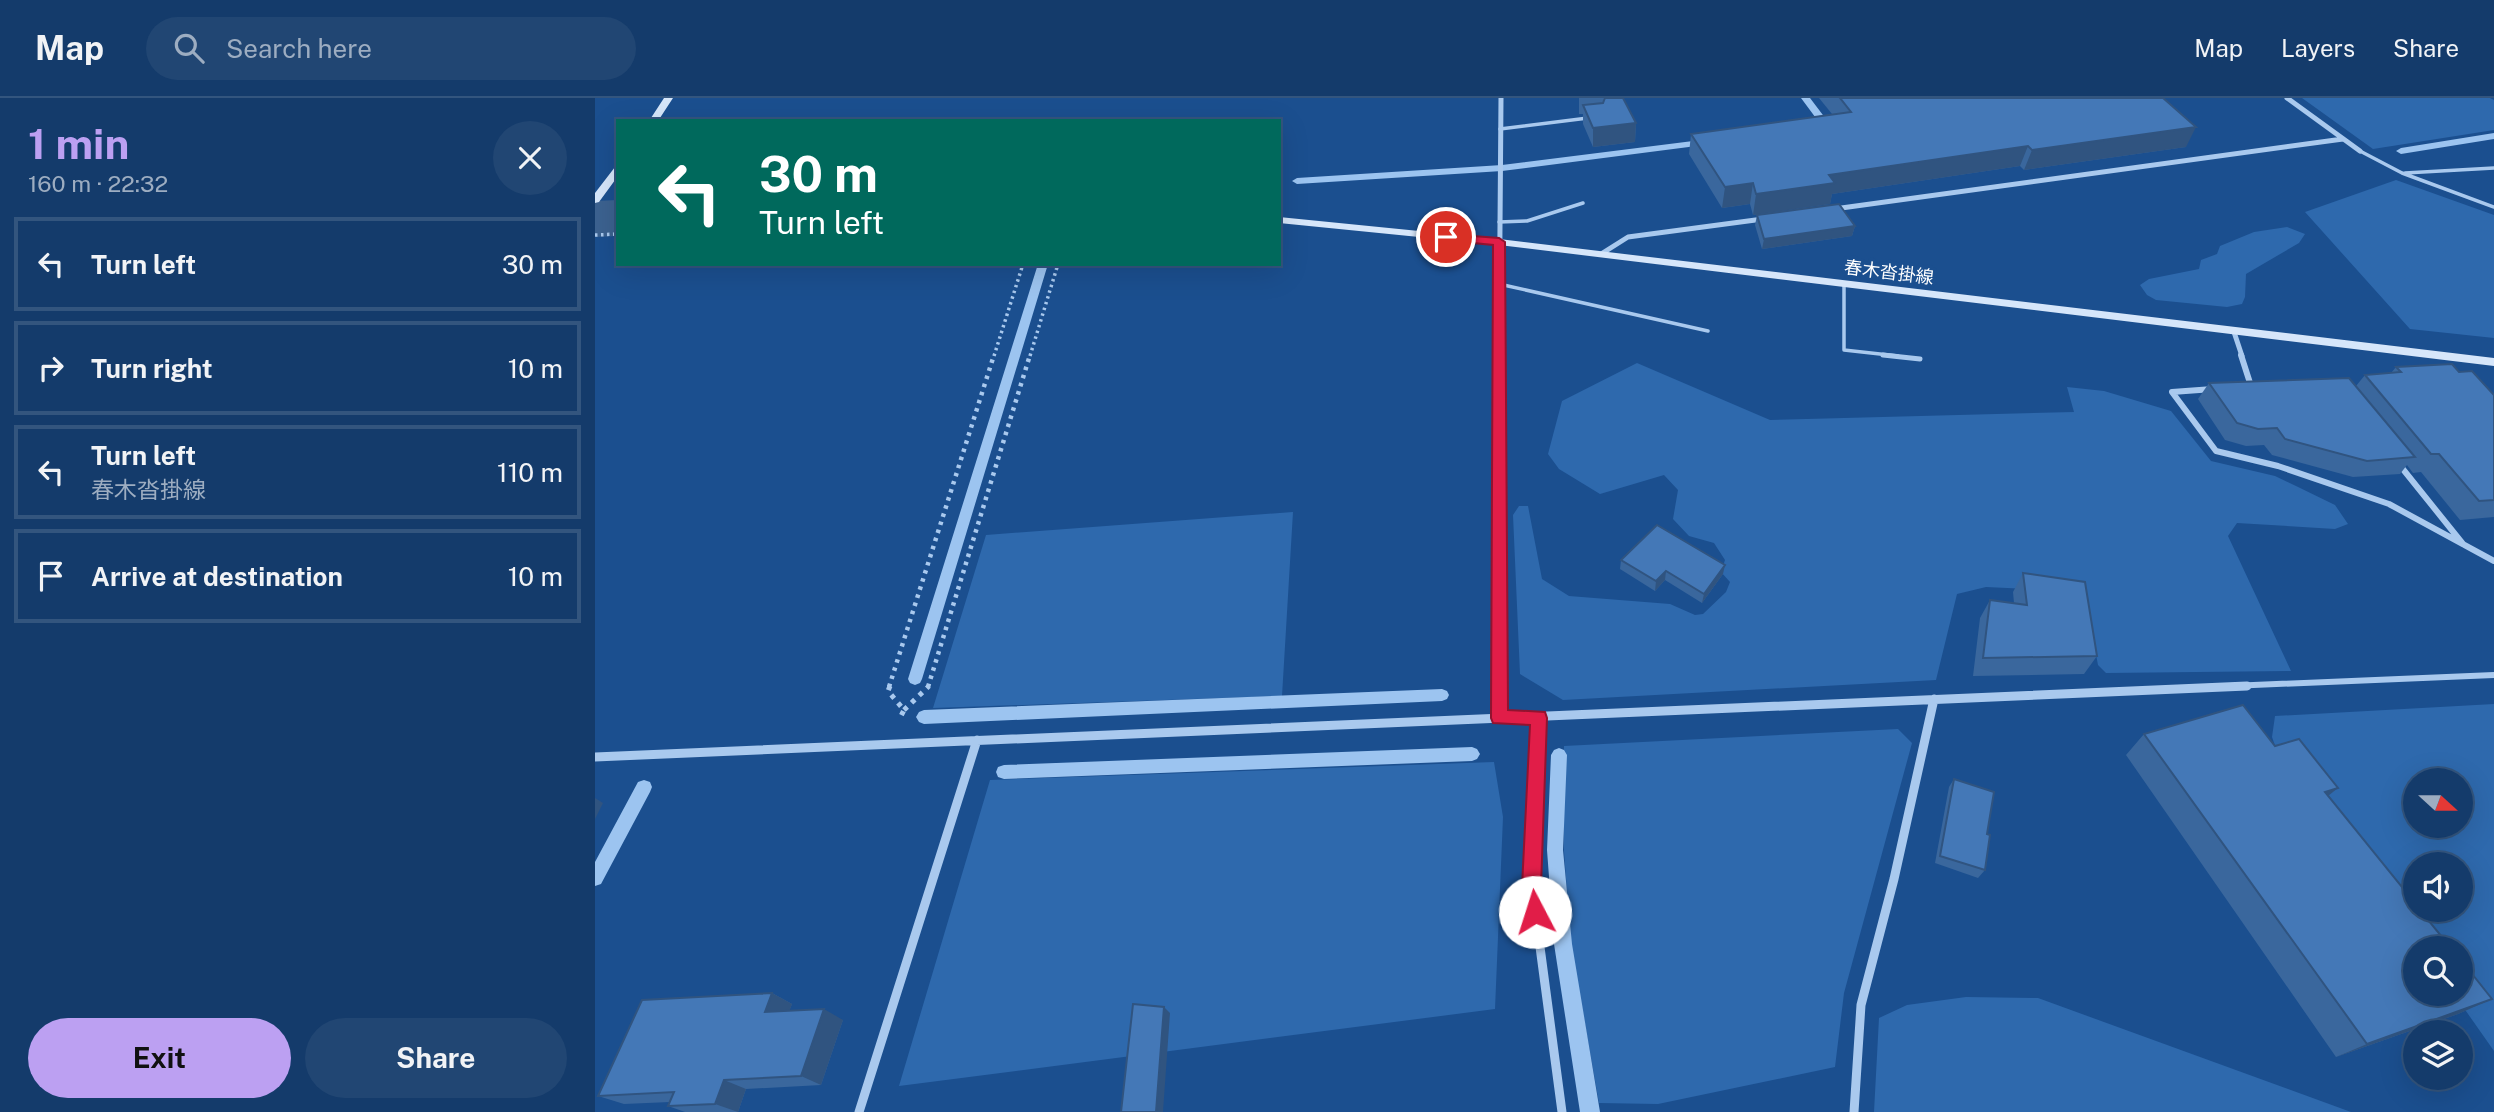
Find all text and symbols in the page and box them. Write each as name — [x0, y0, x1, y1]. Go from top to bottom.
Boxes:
search box — [146, 17, 636, 80]
text: Map — [35, 29, 104, 67]
icon: search — [170, 29, 208, 67]
text: Search here — [226, 33, 372, 64]
text: Map — [2194, 34, 2243, 62]
text: Layers — [2281, 34, 2355, 62]
text: Share — [2393, 34, 2459, 62]
text: 1 min — [28, 119, 129, 168]
button: close — [493, 121, 567, 195]
text: 30 m — [759, 145, 878, 203]
icon: left — [644, 147, 735, 238]
text: 160 m · 22:32 — [28, 170, 168, 197]
text: Turn left — [759, 204, 884, 241]
pin — [1416, 207, 1476, 267]
icon: arrive — [1427, 218, 1465, 256]
icon: left — [32, 245, 70, 283]
text: Turn left — [91, 249, 196, 280]
text: 30 m — [502, 249, 563, 280]
street label: 春木沓掛線 — [1843, 256, 1935, 288]
icon: right — [32, 349, 70, 387]
text: Turn right — [91, 353, 213, 384]
text: 10 m — [508, 353, 563, 384]
text: Turn left — [91, 440, 196, 471]
icon: left — [32, 453, 70, 491]
text: 110 m — [497, 457, 563, 488]
text: 春木沓掛線 — [91, 476, 206, 503]
icon: arrive — [32, 557, 70, 595]
text: Arrive at destination — [91, 561, 343, 592]
text: 10 m — [508, 561, 563, 592]
north arrow — [2403, 768, 2473, 838]
map controls — [2403, 768, 2473, 1090]
button: sound — [2403, 852, 2473, 922]
position arrow — [1498, 875, 1572, 949]
button: search — [2403, 936, 2473, 1006]
button: Exit — [28, 1018, 291, 1098]
button: Share — [305, 1018, 567, 1098]
button: layers — [2403, 1020, 2473, 1090]

